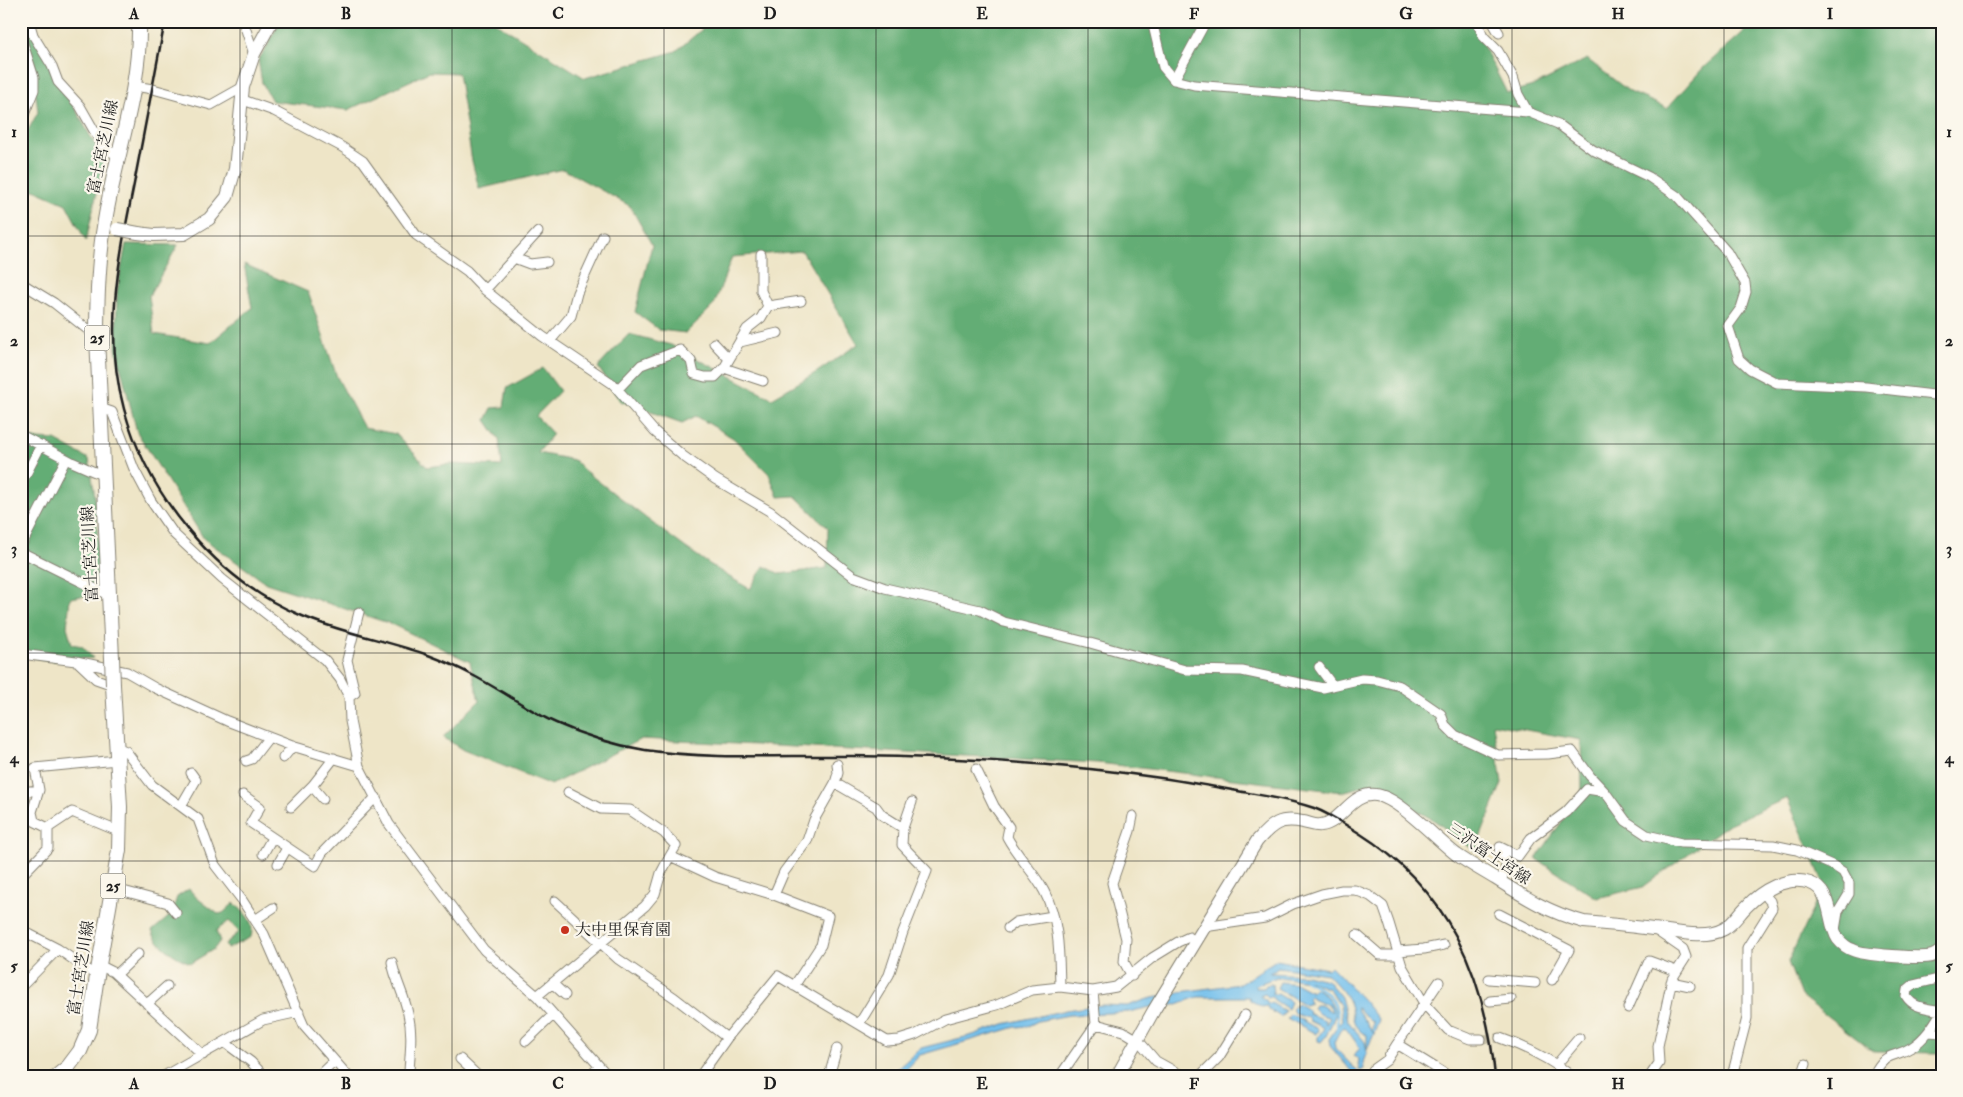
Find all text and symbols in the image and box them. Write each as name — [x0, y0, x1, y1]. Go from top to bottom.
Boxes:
text: A — [128, 4, 140, 24]
text: B — [341, 4, 351, 24]
text: C — [552, 4, 564, 24]
text: D — [763, 4, 777, 24]
text: E — [976, 4, 988, 24]
text: F — [1189, 4, 1199, 24]
text: G — [1399, 4, 1413, 24]
text: H — [1611, 4, 1625, 24]
text: I — [1827, 4, 1834, 24]
street label: 富士宮芝川線 — [83, 98, 123, 196]
text: 1 — [11, 122, 17, 142]
text: 1 — [1946, 122, 1952, 142]
road number: 25 — [84, 326, 110, 350]
text: 2 — [10, 331, 18, 351]
text: 2 — [1945, 331, 1953, 351]
street label: 富士宮芝川線 — [78, 506, 102, 602]
text: 3 — [11, 539, 17, 559]
text: 3 — [1946, 539, 1952, 559]
text: 4 — [9, 748, 20, 768]
text: 4 — [1944, 748, 1955, 768]
street label: 三沢富士宮線 — [1444, 819, 1534, 889]
road number: 25 — [100, 874, 126, 898]
street label: 富士宮芝川線 — [64, 919, 98, 1017]
place label: 大中里保育園 — [575, 920, 671, 940]
marker: 大中里保育園 — [559, 924, 571, 936]
text: 5 — [10, 956, 18, 976]
text: 5 — [1945, 956, 1953, 976]
text: A — [128, 1074, 140, 1094]
text: B — [341, 1074, 351, 1094]
text: C — [552, 1074, 564, 1094]
text: D — [763, 1074, 777, 1094]
text: E — [976, 1074, 988, 1094]
text: F — [1189, 1074, 1199, 1094]
text: G — [1399, 1074, 1413, 1094]
text: H — [1611, 1074, 1625, 1094]
text: I — [1827, 1074, 1834, 1094]

